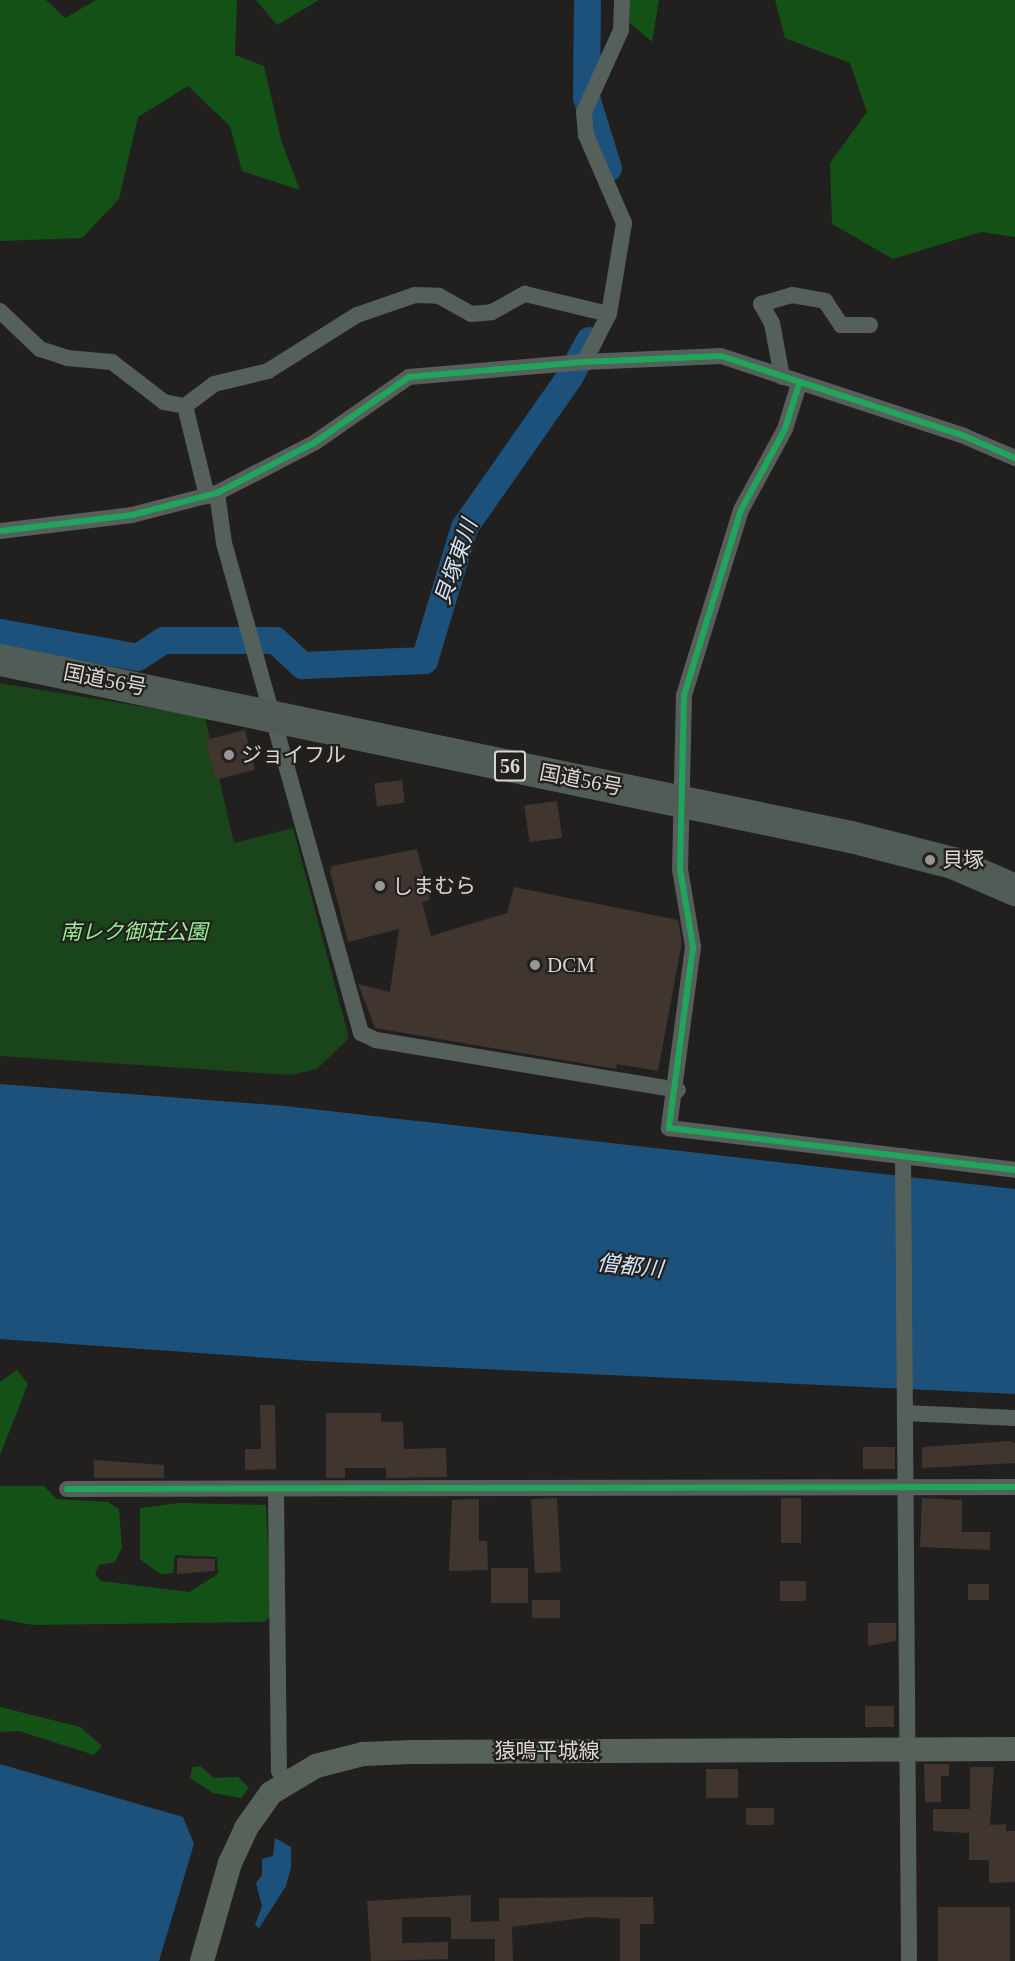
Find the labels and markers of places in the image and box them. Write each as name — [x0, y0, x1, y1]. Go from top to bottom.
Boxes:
place label: ジョイフル — [241, 742, 346, 768]
marker: ジョイフル — [222, 748, 236, 762]
place label: 貝塚 — [942, 847, 984, 873]
marker: 貝塚 — [923, 853, 937, 867]
place label: しまむら — [392, 873, 476, 899]
marker: しまむら — [373, 879, 387, 893]
place label: DCM — [547, 952, 595, 978]
marker: DCM — [528, 958, 542, 972]

